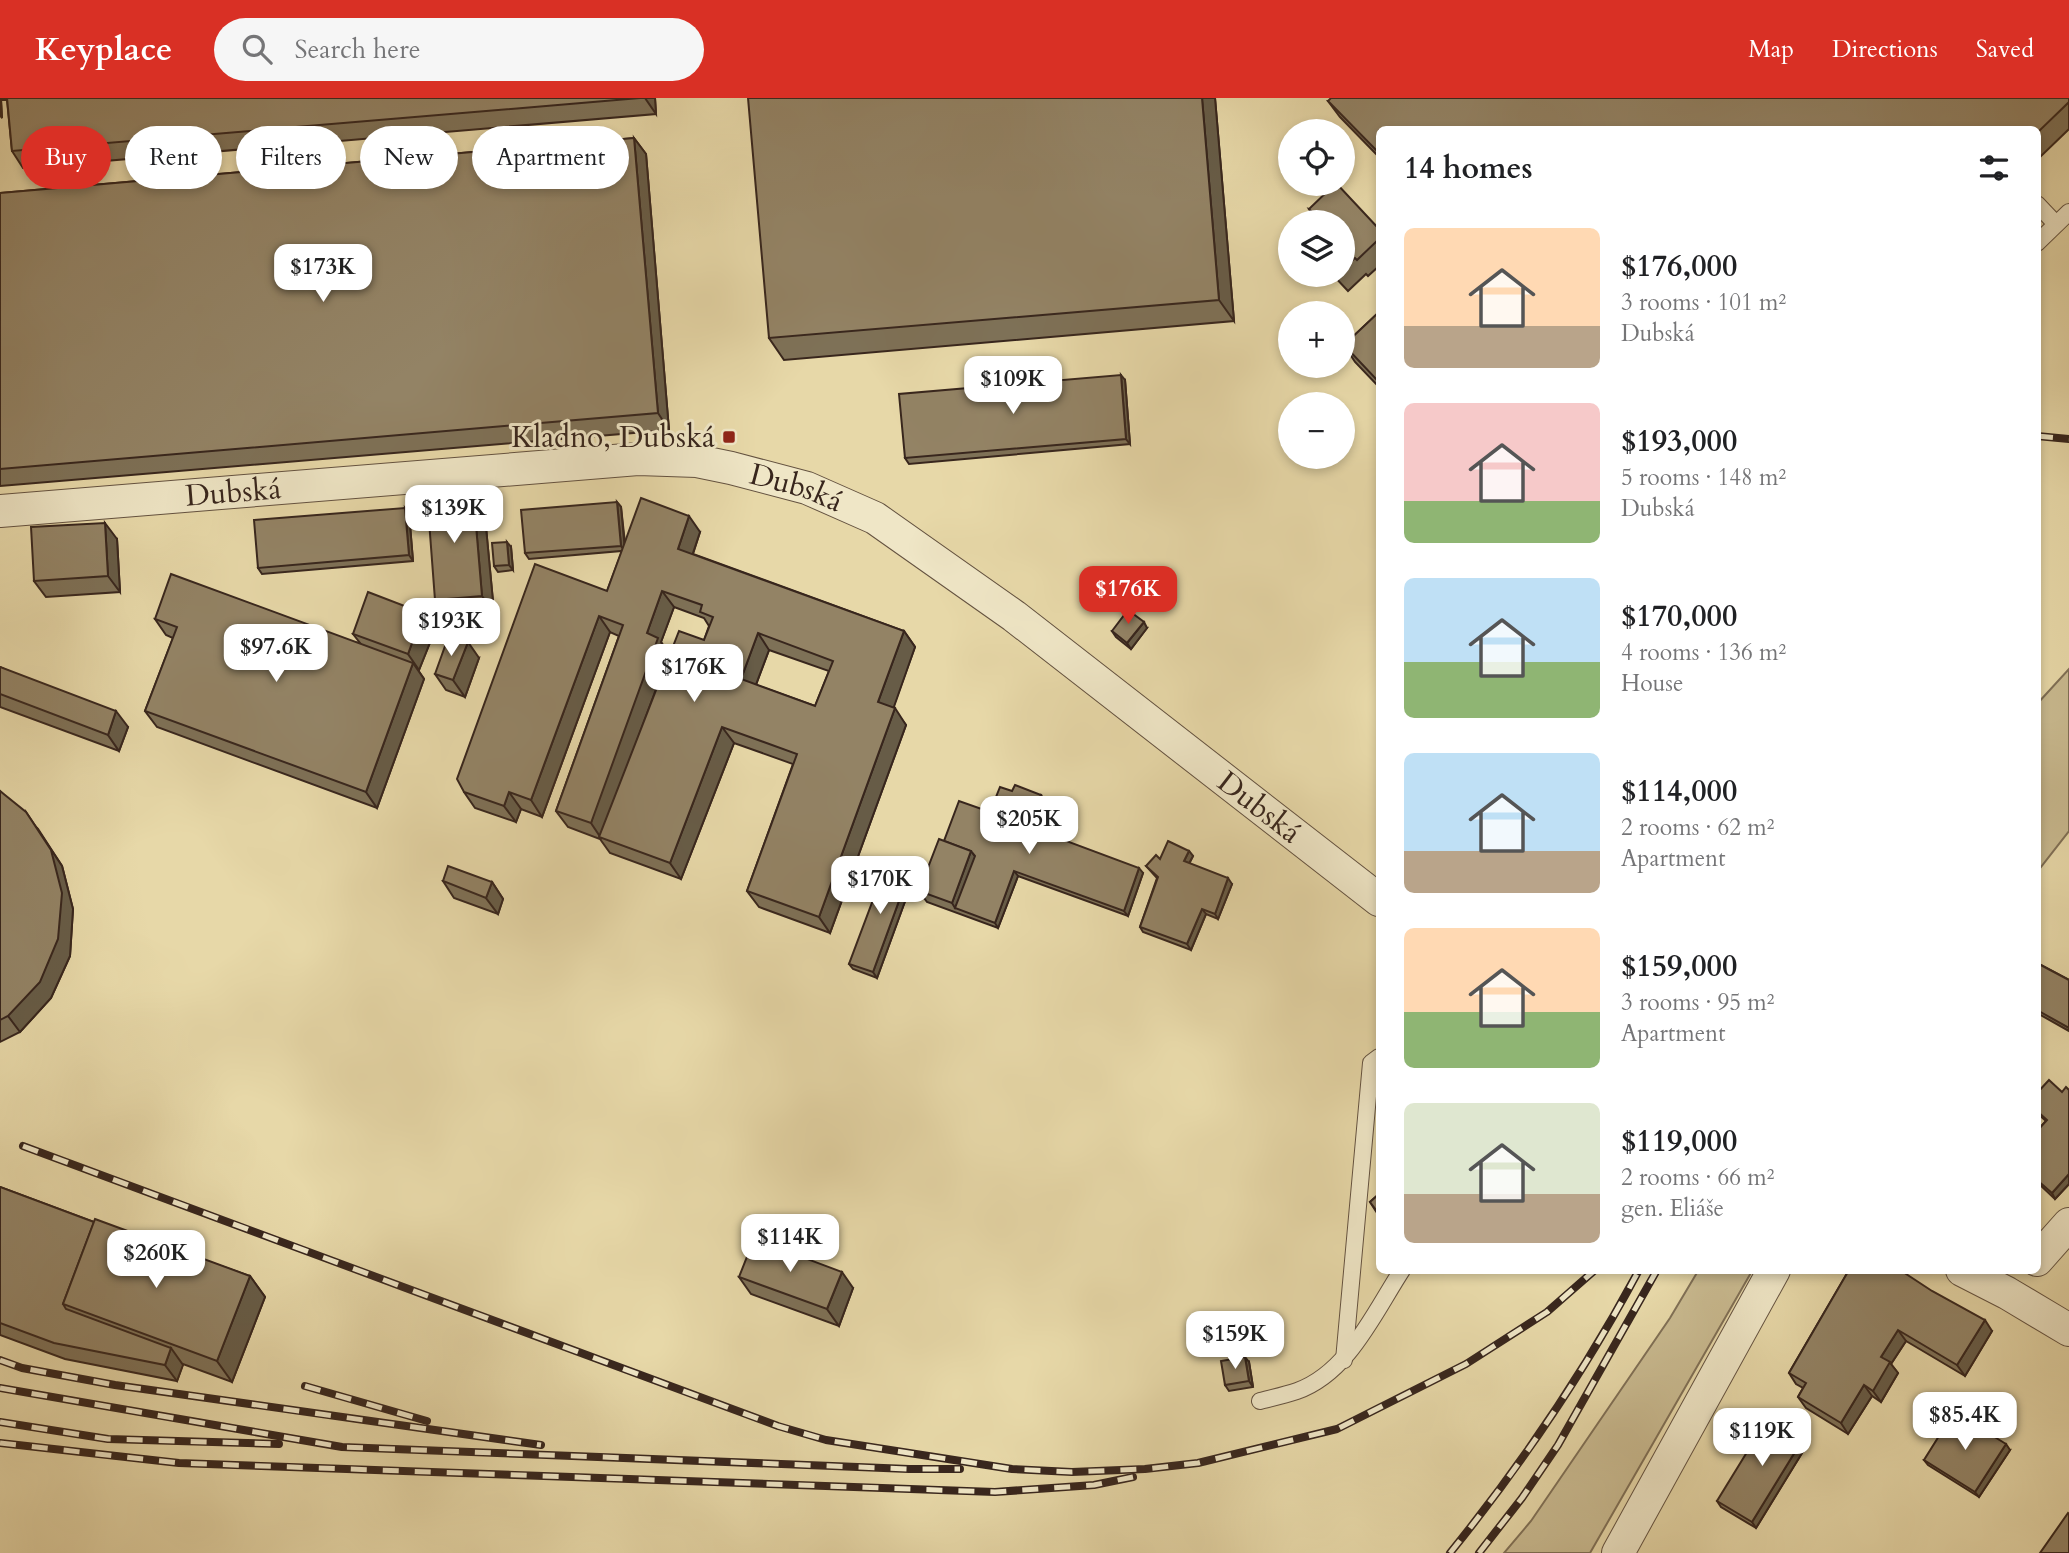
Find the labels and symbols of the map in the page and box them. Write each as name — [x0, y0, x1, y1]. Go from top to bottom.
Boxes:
pin: $173K — [274, 244, 372, 304]
pin: $109K — [964, 356, 1062, 416]
place label: Kladno, Dubská — [511, 417, 715, 458]
marker: Kladno, Dubská — [721, 429, 737, 445]
street label: Dubská — [745, 453, 850, 522]
street label: Dubská — [184, 468, 283, 516]
pin: $139K — [405, 486, 503, 545]
pin: $176K — [1079, 566, 1177, 626]
pin: $193K — [402, 598, 500, 658]
pin: $97.6K — [219, 624, 333, 684]
pin: $176K — [645, 644, 743, 704]
street label: Dubská — [1209, 761, 1310, 853]
pin: $205K — [980, 796, 1078, 856]
pin: $170K — [831, 856, 929, 916]
pin: $114K — [741, 1214, 839, 1274]
pin: $260K — [107, 1230, 205, 1290]
pin: $159K — [1186, 1312, 1284, 1371]
pin: $85.4K — [1908, 1392, 2022, 1452]
pin: $119K — [1713, 1408, 1811, 1468]

